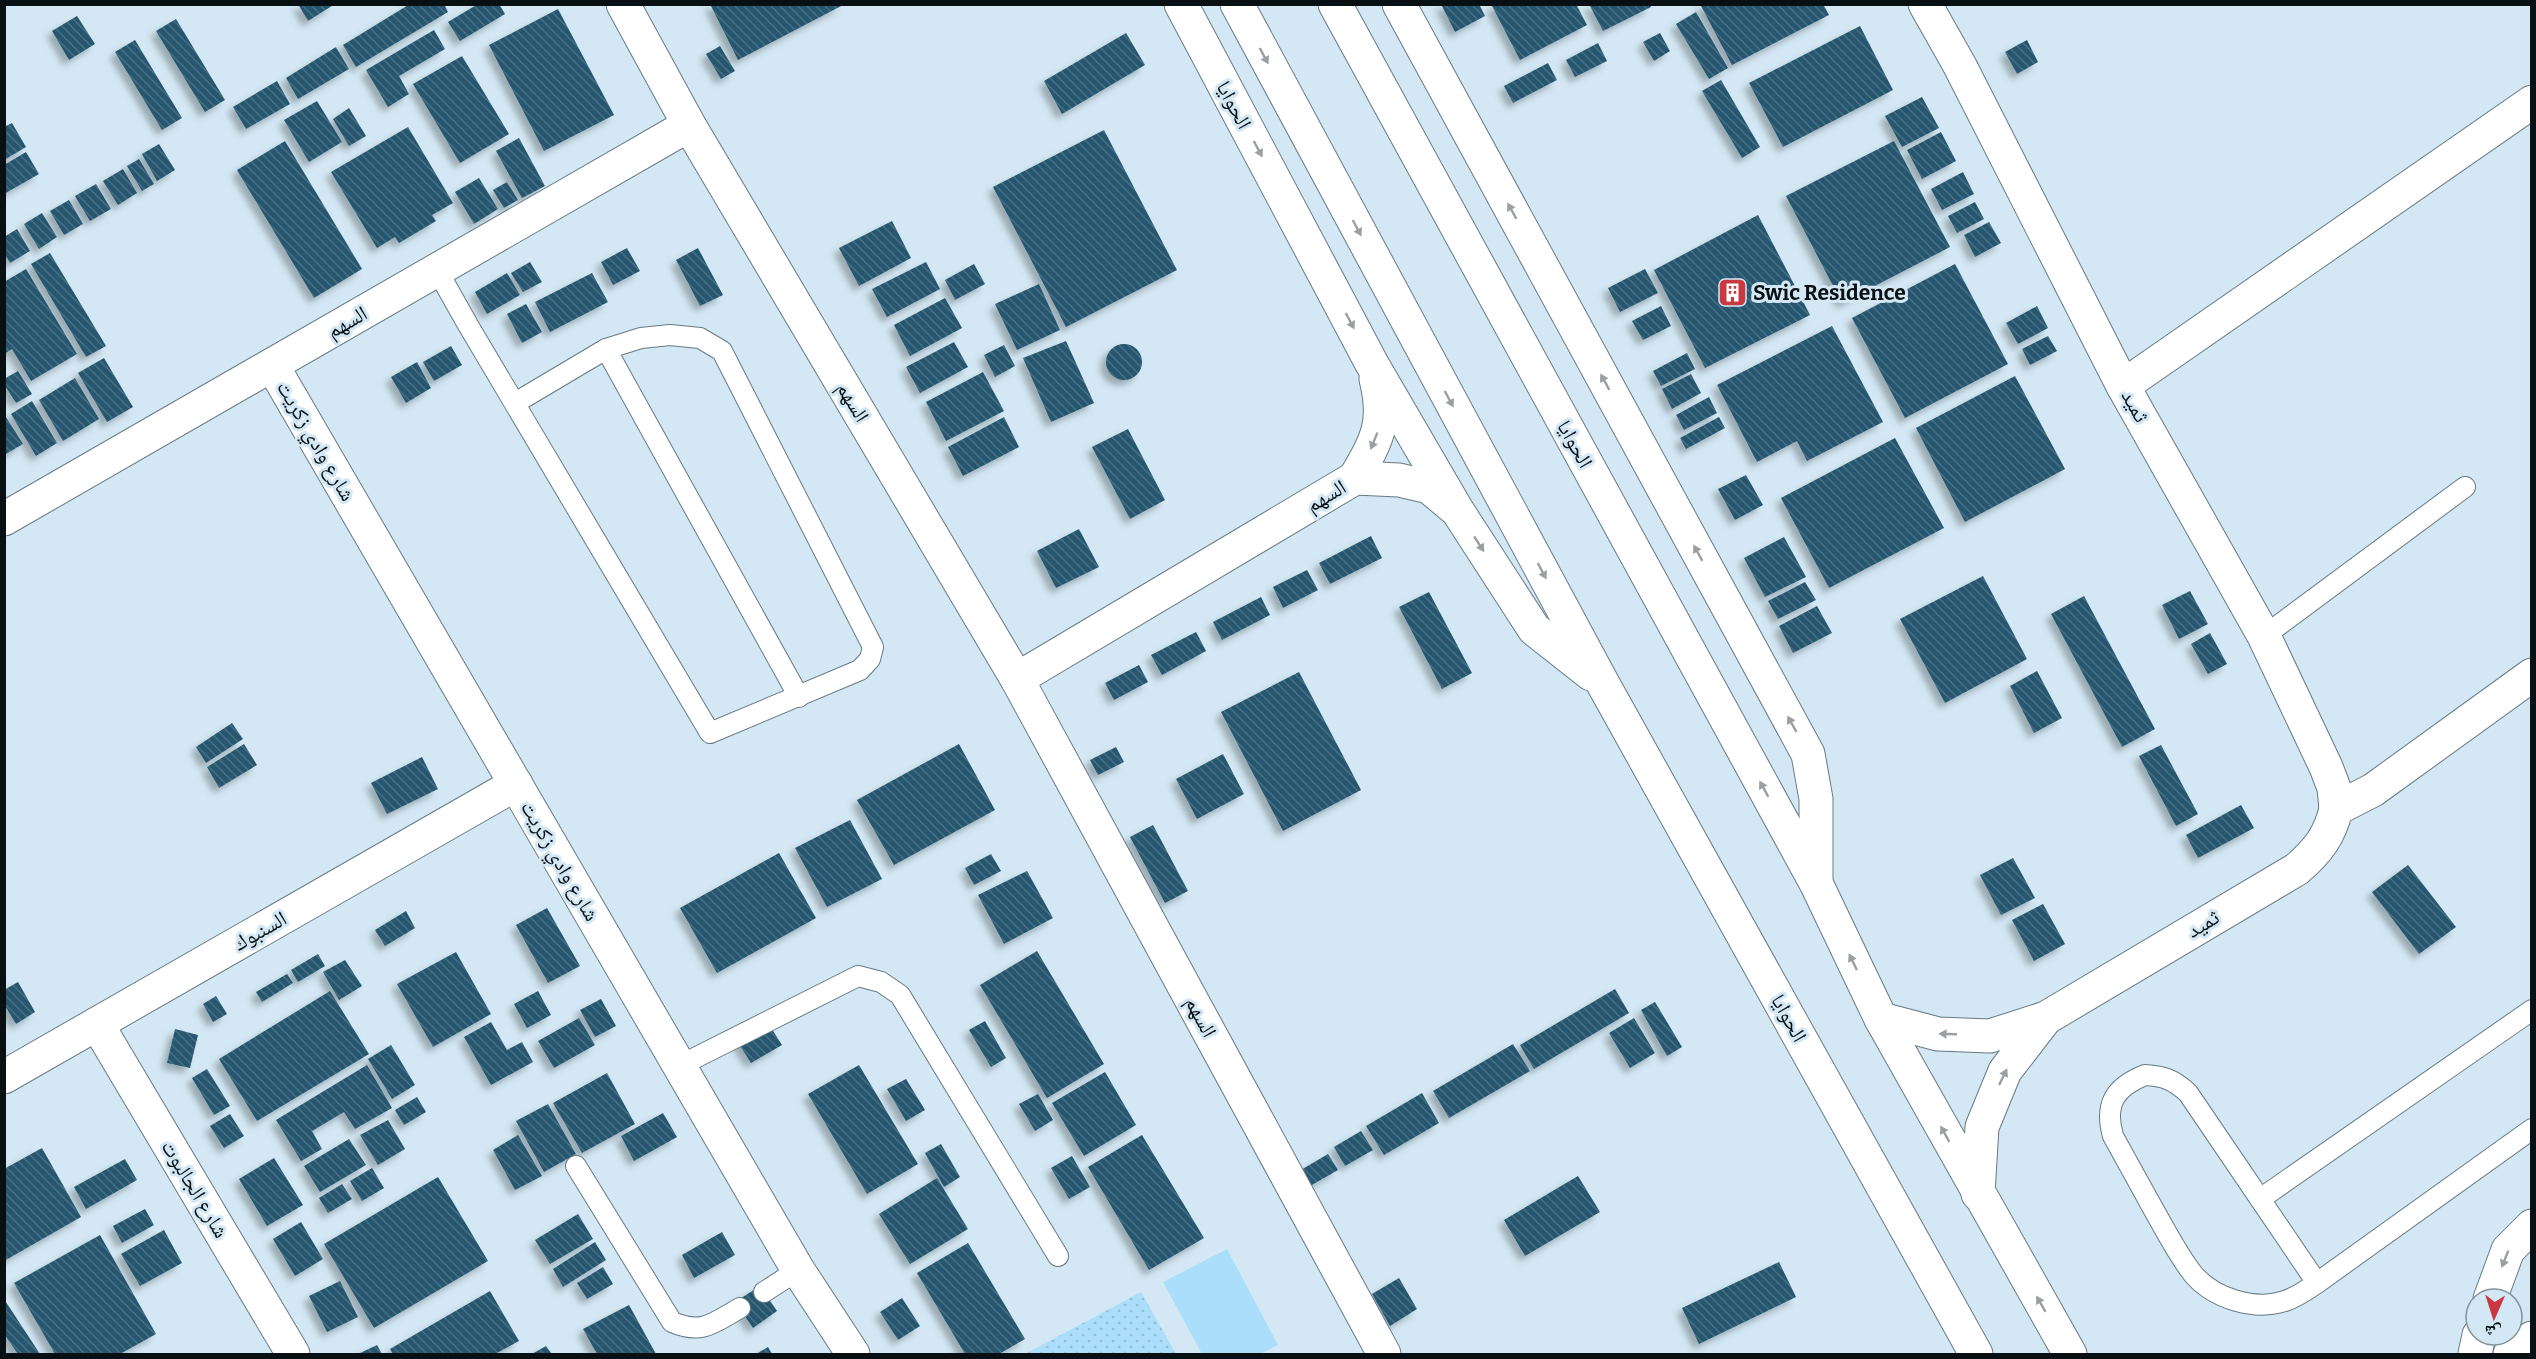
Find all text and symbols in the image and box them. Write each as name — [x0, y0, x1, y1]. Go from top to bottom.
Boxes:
one-way arrow — [1259, 48, 1269, 65]
street label: الحوايا — [1211, 76, 1257, 134]
one-way arrow — [1253, 141, 1263, 158]
one-way arrow — [1506, 203, 1517, 219]
one-way arrow — [1352, 219, 1362, 236]
building icon: Swic Residence — [1716, 277, 1748, 309]
place label: Swic Residence — [1753, 280, 1906, 306]
street label: السهم — [322, 300, 372, 345]
one-way arrow — [1344, 312, 1354, 330]
one-way arrow — [1600, 373, 1610, 390]
street label: شارع وادي زكريت — [268, 376, 361, 507]
street label: السهم — [830, 377, 875, 427]
street label: ثميد — [2116, 385, 2155, 427]
one-way arrow — [1444, 391, 1454, 408]
street label: الحوايا — [1551, 415, 1599, 473]
one-way arrow — [1369, 433, 1379, 451]
street label: السهم — [1301, 474, 1351, 519]
one-way arrow — [1473, 536, 1484, 552]
one-way arrow — [1693, 544, 1703, 561]
one-way arrow — [1537, 563, 1547, 580]
one-way arrow — [1787, 716, 1797, 733]
one-way arrow — [1759, 780, 1769, 797]
street label: شارع وادي زكريت — [512, 796, 605, 927]
street label: ثميد — [2182, 904, 2224, 944]
street label: السنبوك — [229, 905, 291, 957]
one-way arrow — [1849, 953, 1858, 970]
street label: الحوايا — [1765, 989, 1813, 1047]
street label: السهم — [1179, 992, 1222, 1042]
one-way arrow — [1939, 1030, 1958, 1039]
one-way arrow — [1998, 1069, 2007, 1086]
one-way arrow — [1940, 1125, 1950, 1142]
street label: شارع الجالبوت — [156, 1135, 234, 1243]
one-way arrow — [2500, 1250, 2510, 1268]
north arrow — [2464, 1287, 2524, 1347]
one-way arrow — [2036, 1295, 2046, 1312]
text: ش — [2484, 1322, 2502, 1341]

